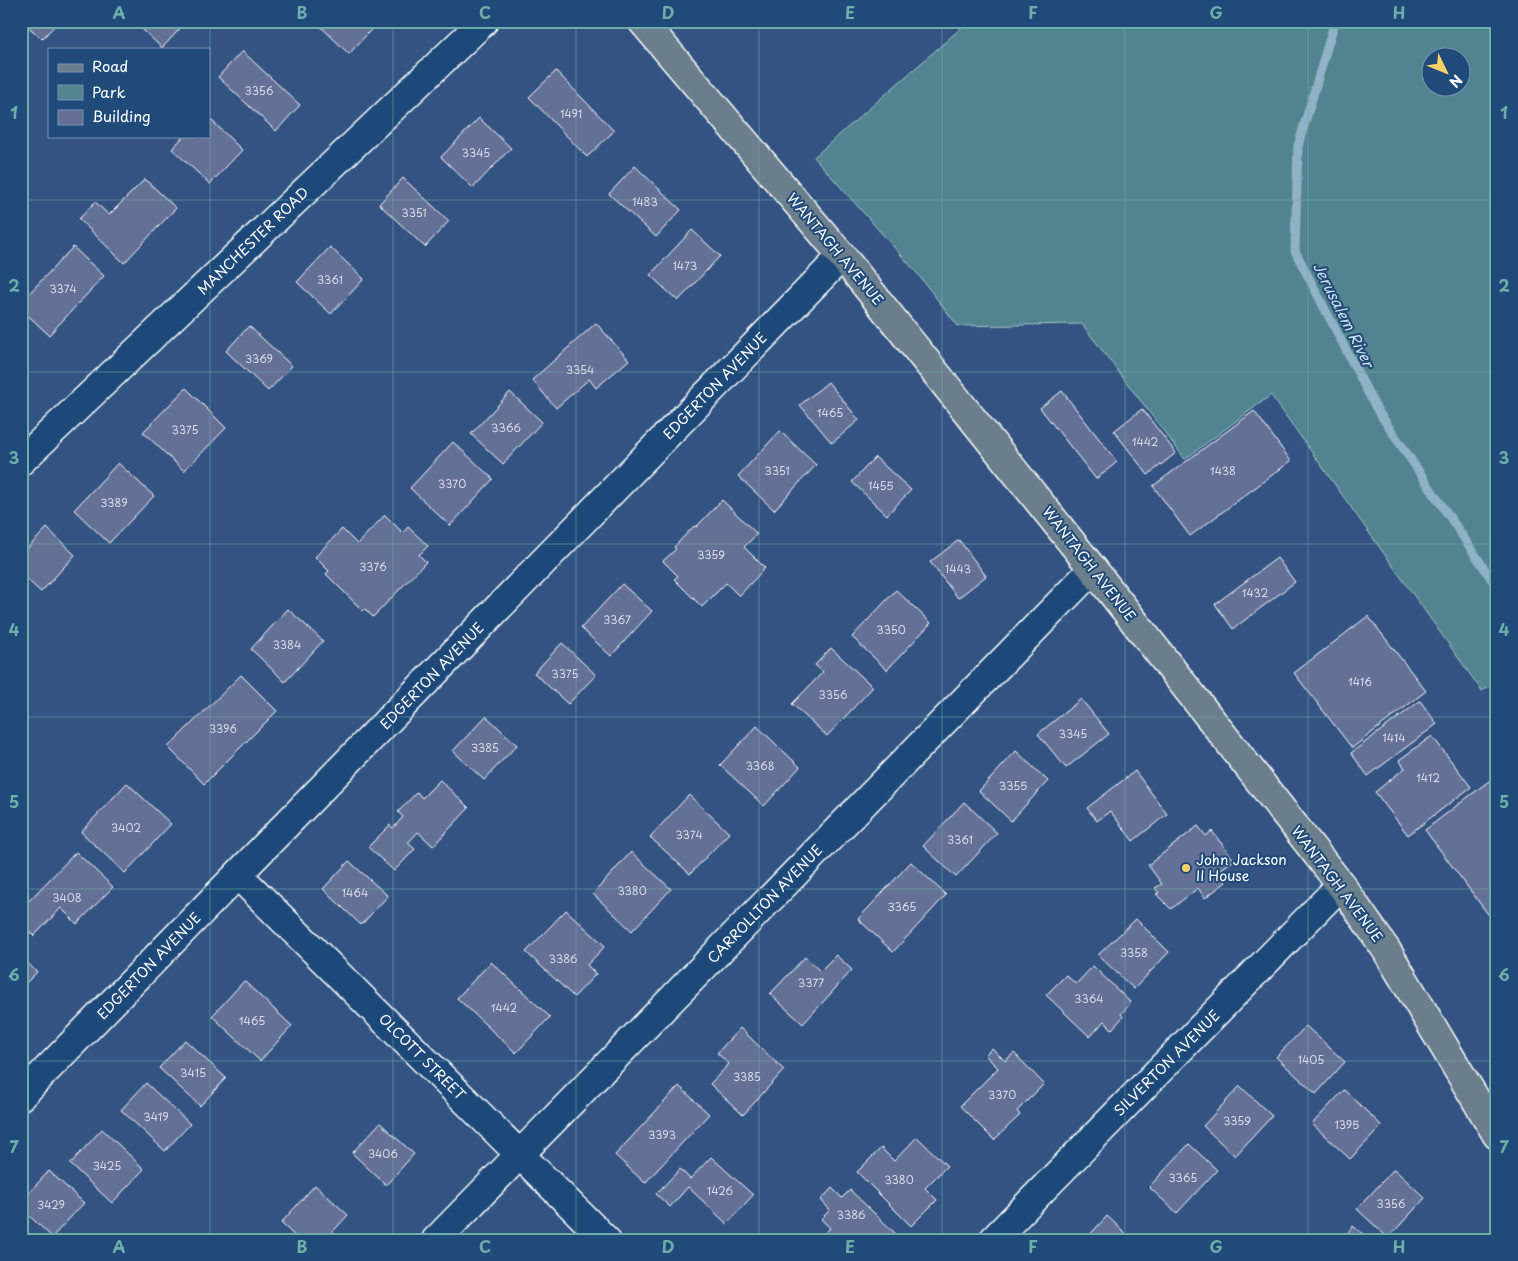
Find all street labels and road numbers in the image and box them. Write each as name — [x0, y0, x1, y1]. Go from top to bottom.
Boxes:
street label: MANCHESTER ROAD — [192, 182, 313, 299]
street label: WANTAGH AVENUE — [782, 188, 889, 310]
street label: EDGERTON AVENUE — [658, 327, 771, 444]
street label: WANTAGH AVENUE — [1038, 502, 1141, 626]
street label: EDGERTON AVENUE — [375, 617, 488, 734]
street label: WANTAGH AVENUE — [1287, 821, 1388, 946]
street label: CARROLLTON AVENUE — [702, 839, 827, 968]
street label: EDGERTON AVENUE — [92, 907, 205, 1024]
street label: SILVERTON AVENUE — [1109, 1005, 1224, 1120]
street label: OLCOTT STREET — [374, 1008, 471, 1105]

